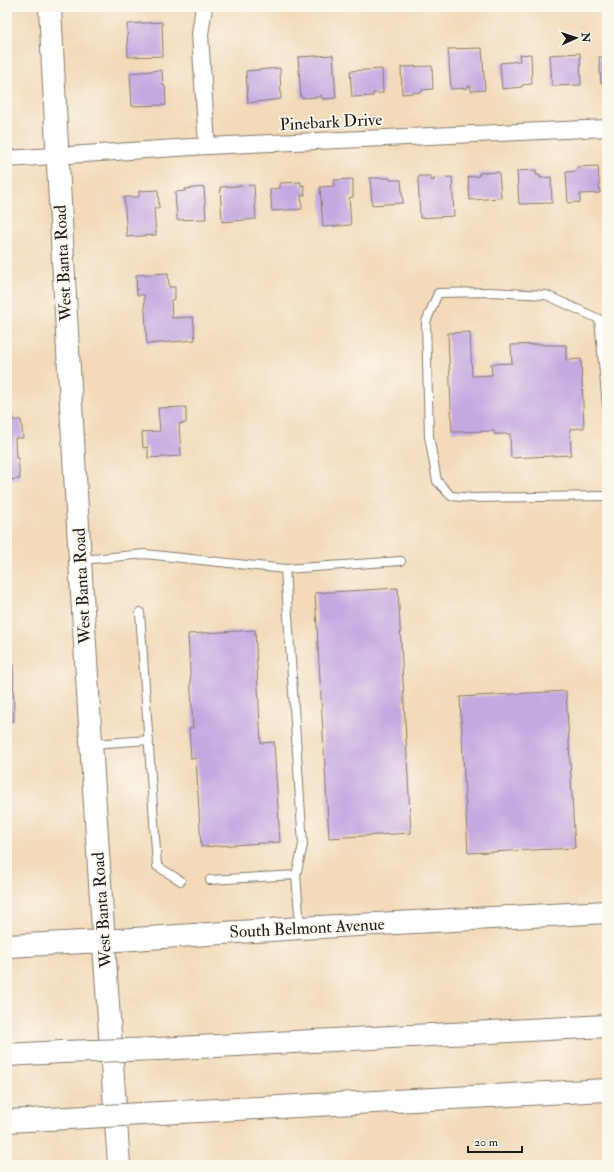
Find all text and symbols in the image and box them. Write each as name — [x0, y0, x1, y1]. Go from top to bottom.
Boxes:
north arrow — [556, 18, 596, 58]
text: N — [579, 31, 592, 44]
street label: Pinebark Drive — [279, 109, 383, 135]
street label: West Banta Road — [49, 204, 77, 323]
street label: West Banta Road — [68, 527, 96, 646]
street label: West Banta Road — [87, 851, 117, 970]
street label: South Belmont Avenue — [229, 913, 385, 943]
scale bar — [468, 1128, 522, 1154]
text: 20 m — [474, 1135, 499, 1150]

